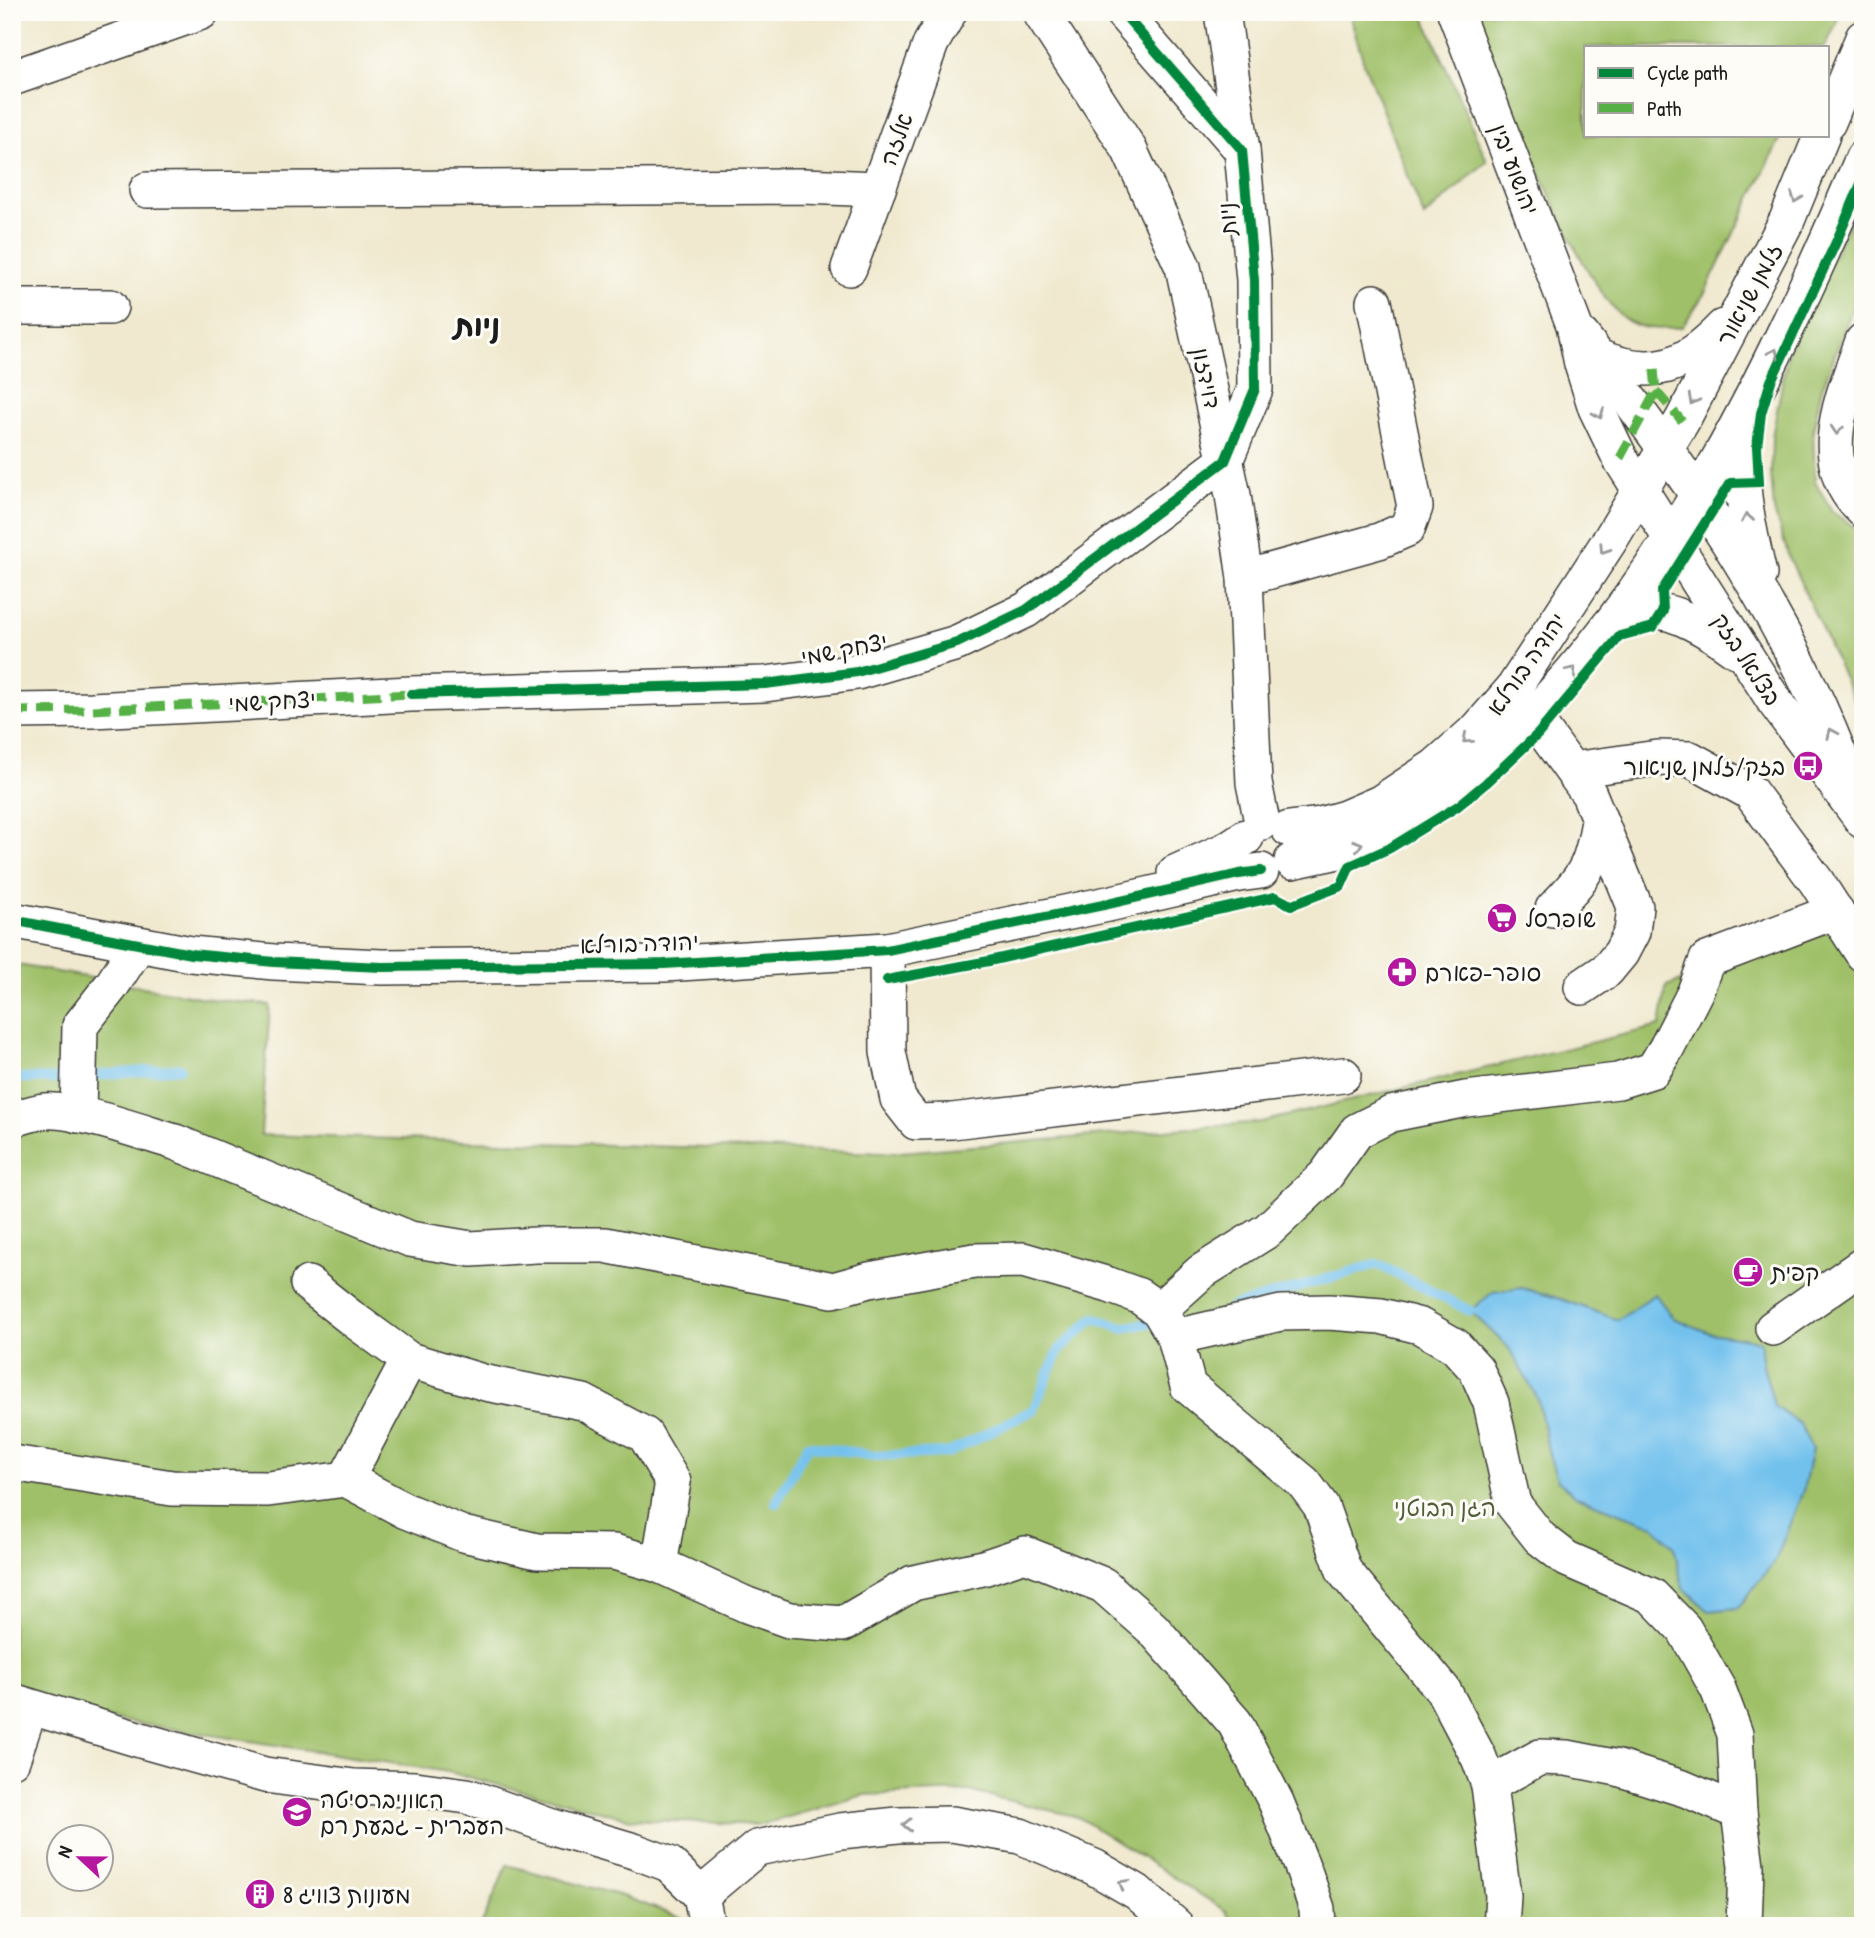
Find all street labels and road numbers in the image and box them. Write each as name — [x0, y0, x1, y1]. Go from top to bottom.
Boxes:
street label: אלזה — [872, 108, 920, 170]
street label: יהושוע יבין — [1483, 119, 1547, 219]
street label: ניות — [1210, 201, 1244, 239]
street label: זלמן שניאור — [1709, 237, 1789, 351]
street label: דוידזון — [1185, 344, 1229, 412]
street label: יהודה בורלא — [1479, 606, 1573, 722]
street label: בצלאל בזק — [1706, 607, 1788, 711]
street label: יצחק שמי — [798, 625, 890, 673]
street label: יצחק שמי — [227, 683, 317, 719]
street label: יהודה בורלא — [579, 925, 699, 961]

